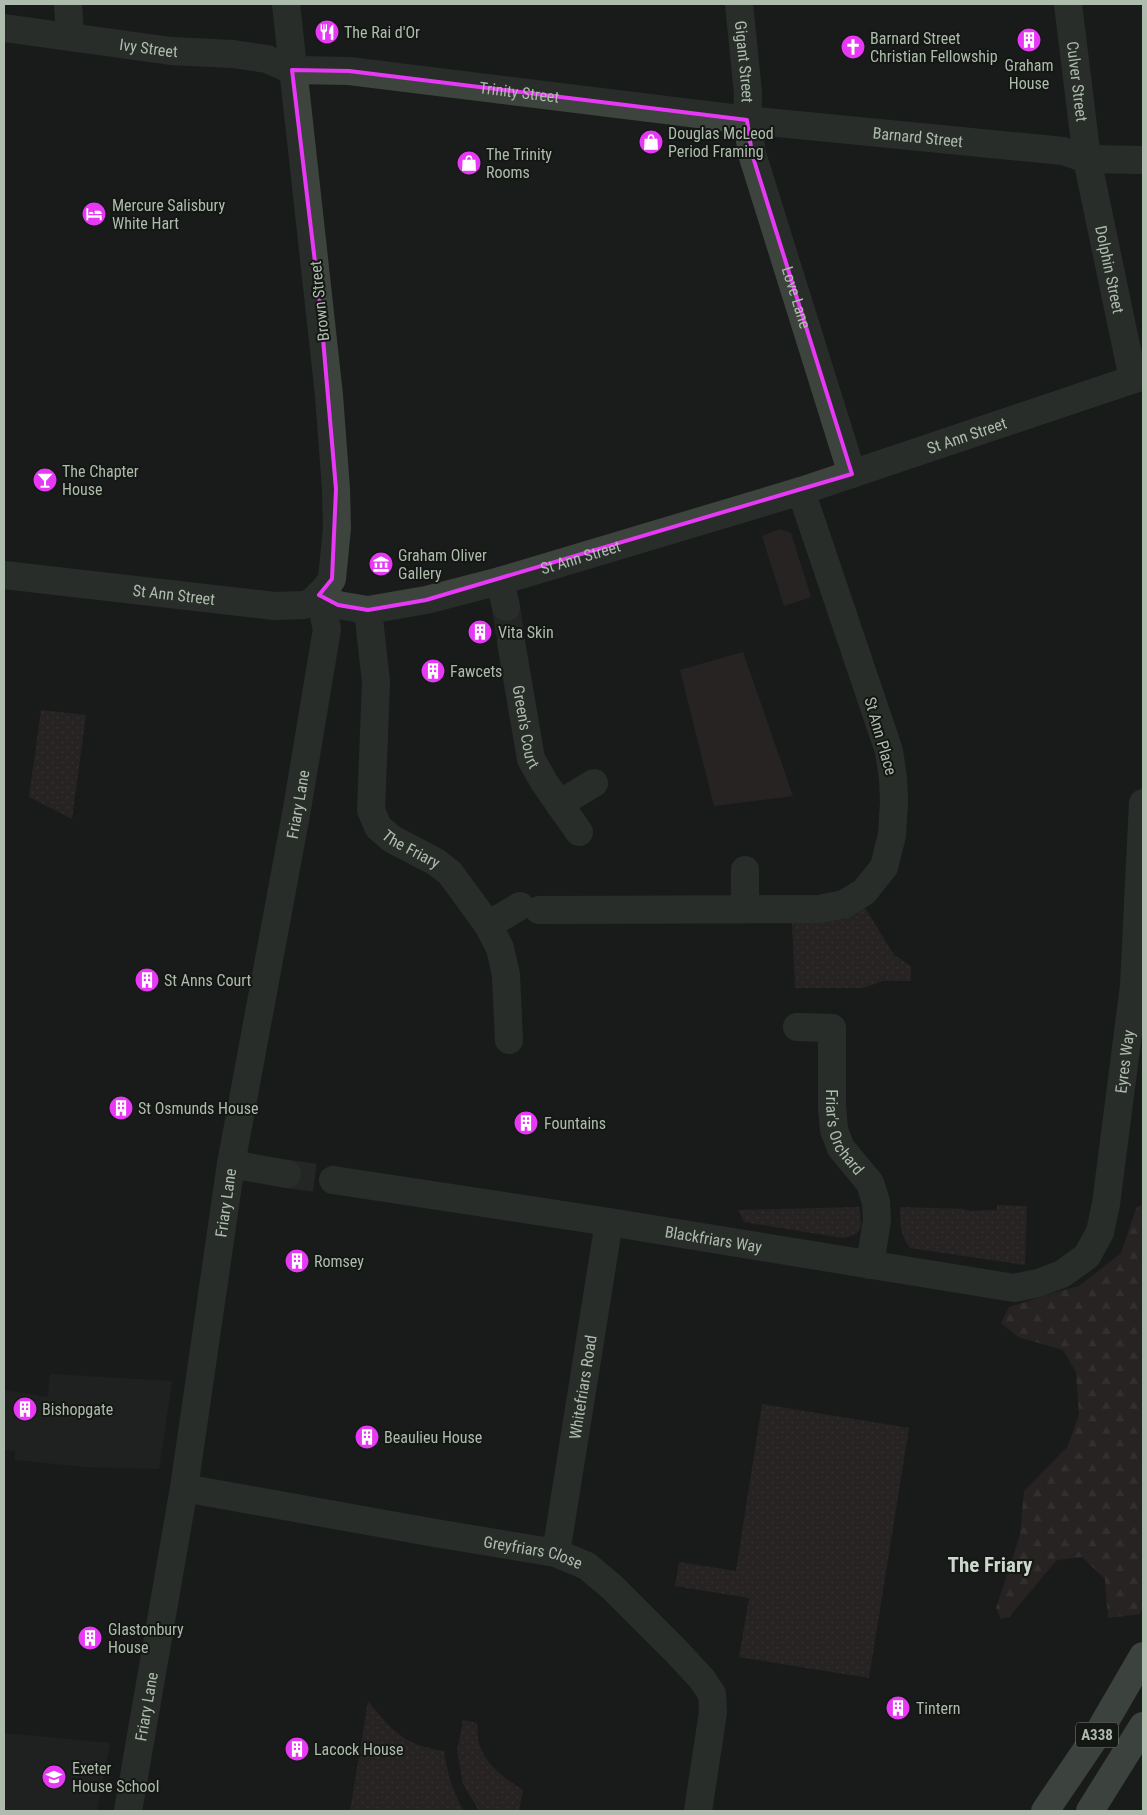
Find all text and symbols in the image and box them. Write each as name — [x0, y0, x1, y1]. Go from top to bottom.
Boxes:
restaurant icon: The Rai d'Or — [314, 19, 340, 45]
street label: Gigant Street — [731, 20, 757, 103]
place label: The Rai d'Or — [344, 23, 420, 42]
building icon: Graham House — [1016, 27, 1042, 53]
place label: Barnard Street Christian Fellowship — [870, 29, 998, 66]
church icon: Barnard Street Christian Fellowship — [840, 34, 866, 60]
street label: Ivy Street — [118, 35, 178, 61]
street label: Culver Street — [1063, 40, 1091, 123]
place label: Graham House — [1004, 56, 1054, 93]
street label: Trinity Street — [478, 78, 561, 107]
street label: Barnard Street — [872, 123, 964, 151]
place label: Douglas McLeod Period Framing — [668, 124, 774, 161]
shop icon: Douglas McLeod Period Framing — [638, 129, 664, 155]
place label: The Trinity Rooms — [486, 145, 552, 182]
shop icon: The Trinity Rooms — [456, 150, 482, 176]
place label: Mercure Salisbury White Hart — [112, 196, 226, 233]
hotel icon: Mercure Salisbury White Hart — [81, 201, 107, 227]
street label: Dolphin Street — [1091, 224, 1128, 315]
street label: Brown Street — [306, 260, 333, 342]
street label: Love Lane — [778, 264, 815, 331]
street label: St Ann Street — [925, 414, 1009, 458]
place label: The Chapter House — [62, 462, 139, 499]
bar icon: The Chapter House — [32, 467, 58, 493]
street label: St Ann Street — [538, 536, 623, 578]
place label: Graham Oliver Gallery — [398, 546, 487, 583]
museum icon: Graham Oliver Gallery — [368, 551, 394, 577]
street label: St Ann Street — [132, 581, 216, 609]
building icon: Vita Skin — [467, 619, 493, 645]
place label: Vita Skin — [498, 623, 554, 642]
building icon: Fawcets — [420, 658, 446, 684]
place label: Fawcets — [450, 662, 502, 681]
street label: Green's Court — [509, 684, 544, 772]
street label: St Ann Place — [860, 695, 901, 777]
street label: Friary Lane — [283, 769, 313, 840]
street label: The Friary — [378, 826, 443, 873]
building icon: St Anns Court — [134, 967, 160, 993]
place label: St Anns Court — [164, 971, 252, 990]
street label: Eyres Way — [1111, 1028, 1138, 1094]
street label: Friar's Orchard — [822, 1089, 868, 1179]
building icon: St Osmunds House — [108, 1095, 134, 1121]
place label: St Osmunds House — [138, 1099, 259, 1118]
building icon: Fountains — [513, 1110, 539, 1136]
place label: Fountains — [544, 1114, 606, 1133]
street label: Friary Lane — [211, 1167, 240, 1239]
street label: Blackfriars Way — [663, 1222, 764, 1257]
building icon: Romsey — [284, 1248, 310, 1274]
place label: Romsey — [314, 1252, 364, 1271]
street label: Whitefriars Road — [565, 1334, 601, 1441]
building icon: Bishopgate — [12, 1396, 38, 1422]
place label: Bishopgate — [42, 1400, 113, 1419]
building icon: Beaulieu House — [354, 1424, 380, 1450]
place label: Beaulieu House — [384, 1428, 482, 1447]
street label: Greyfriars Close — [482, 1532, 585, 1573]
district label: The Friary — [948, 1553, 1033, 1577]
place label: Glastonbury House — [108, 1620, 184, 1657]
building icon: Glastonbury House — [77, 1625, 103, 1651]
street label: Friary Lane — [131, 1671, 162, 1743]
building icon: Tintern — [885, 1695, 911, 1721]
place label: Tintern — [916, 1699, 961, 1718]
road number: A338 — [1076, 1722, 1118, 1748]
building icon: Lacock House — [284, 1736, 310, 1762]
place label: Lacock House — [314, 1740, 403, 1759]
place label: Exeter House School — [72, 1759, 159, 1796]
school or university icon: Exeter House School — [41, 1764, 67, 1790]

